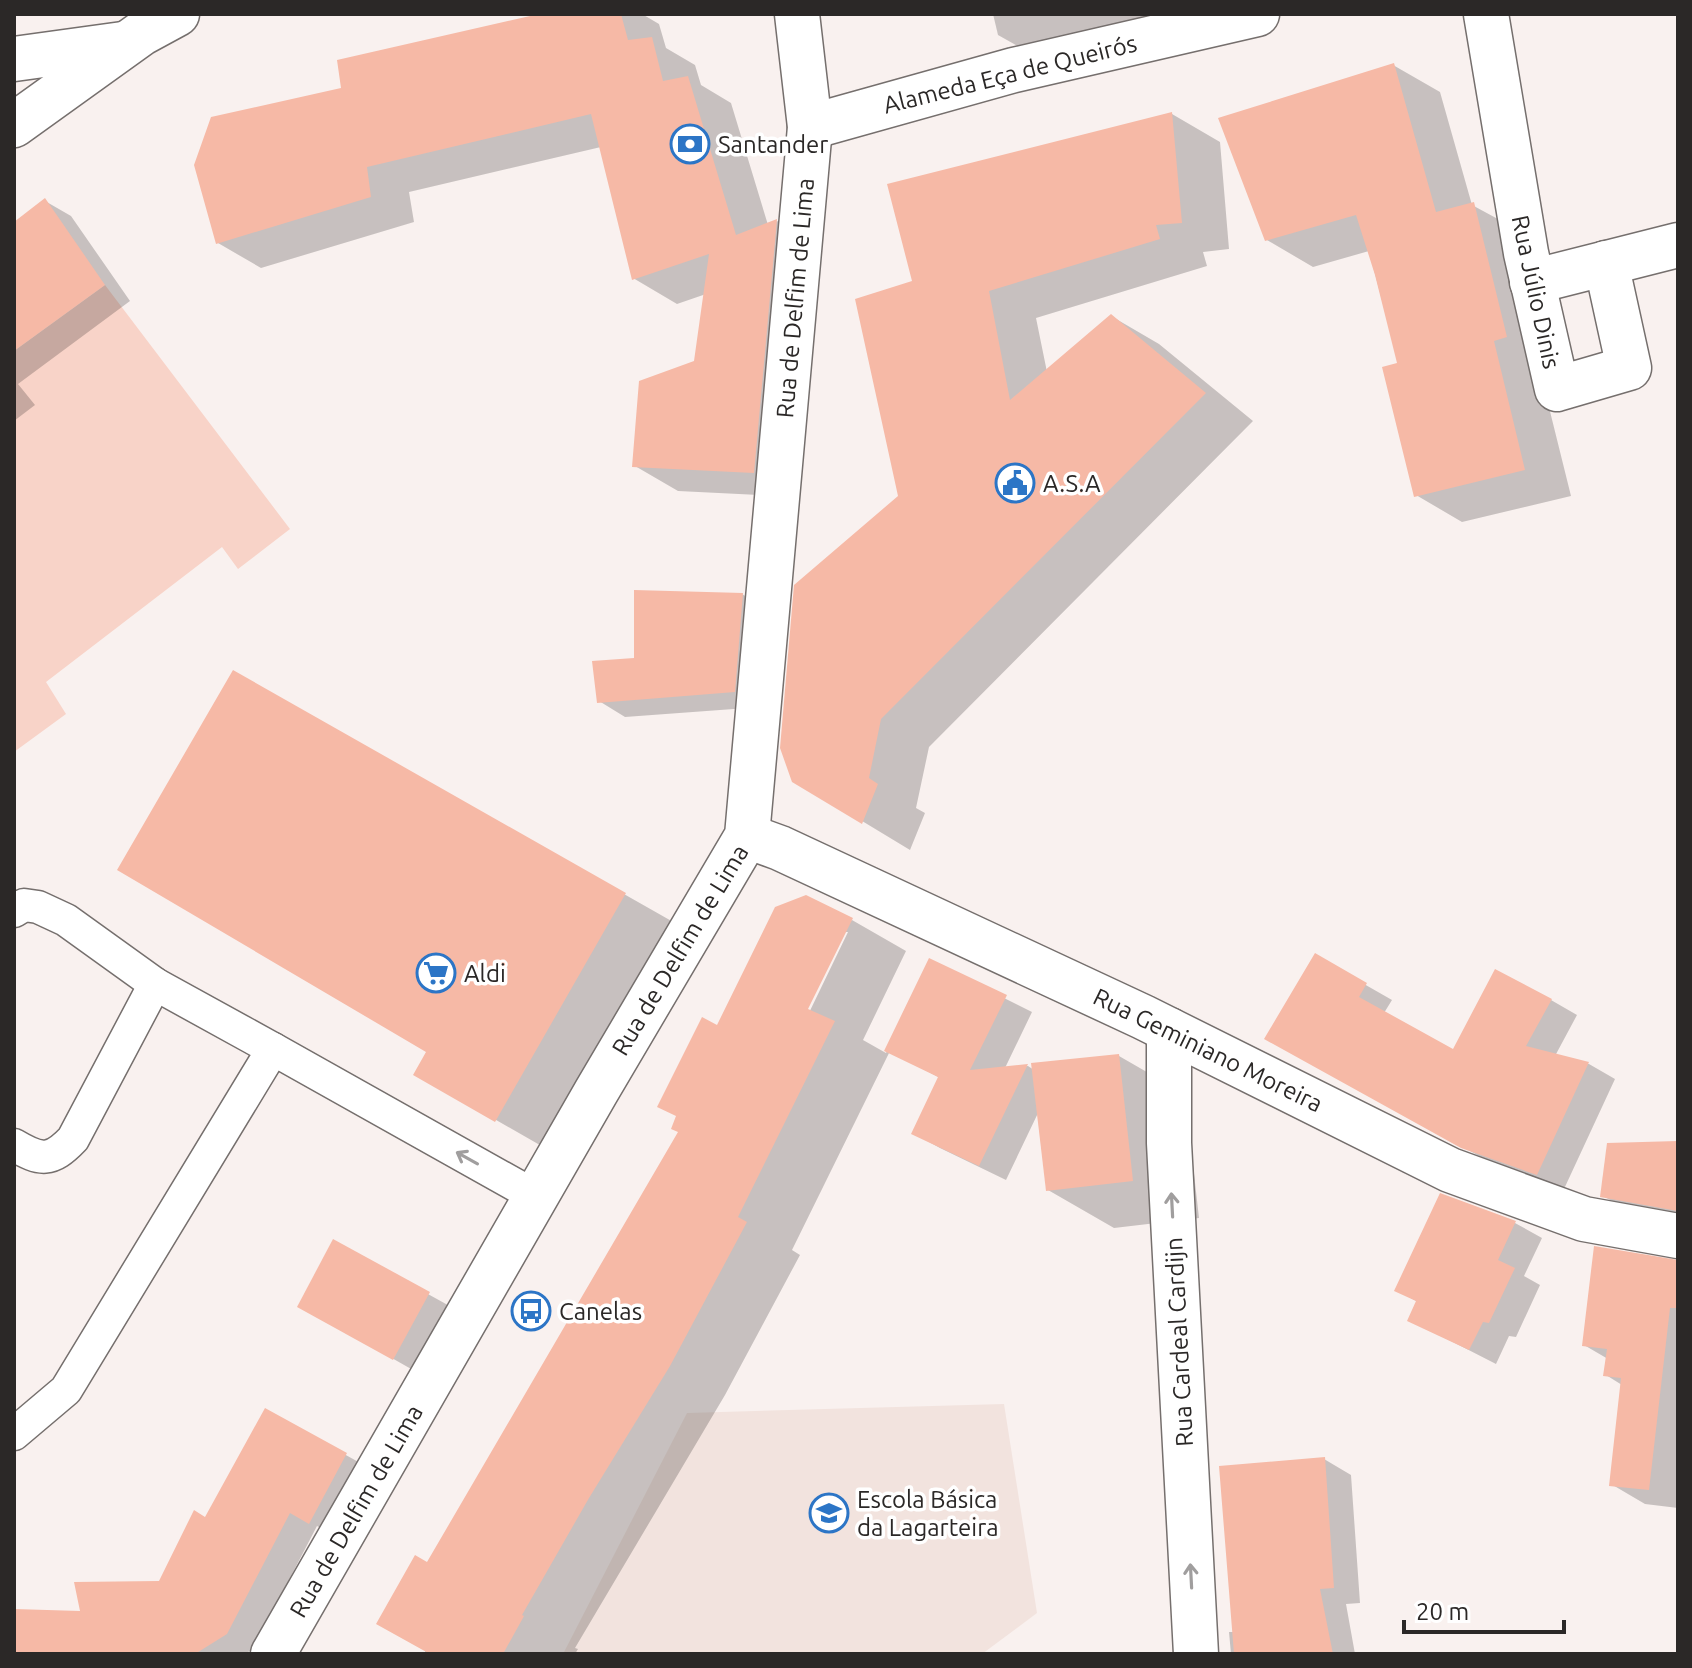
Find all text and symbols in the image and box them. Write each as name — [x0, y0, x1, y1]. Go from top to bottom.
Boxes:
street label: Alameda Eça de Queirós — [881, 29, 1139, 119]
bank icon: Santander — [669, 123, 711, 165]
place label: Santander — [718, 131, 828, 158]
street label: Rua de Delfim de Lima — [771, 177, 819, 419]
street label: Rua Júlio Dinis — [1507, 213, 1565, 371]
public building icon: A.S.A — [994, 462, 1036, 504]
place label: A.S.A — [1043, 470, 1101, 497]
street label: Rua de Delfim de Lima — [606, 840, 754, 1060]
supermarket icon: Aldi — [415, 952, 457, 994]
place label: Aldi — [464, 960, 506, 987]
street label: Rua Geminiano Moreira — [1089, 983, 1327, 1117]
one-way arrow — [456, 1150, 480, 1165]
one-way arrow — [1164, 1192, 1179, 1219]
street label: Rua Cardeal Cardijn — [1160, 1237, 1198, 1447]
bus stop icon: Canelas — [510, 1290, 552, 1332]
place label: Canelas — [559, 1298, 642, 1325]
street label: Rua de Delfim de Lima — [284, 1400, 428, 1622]
place label: Escola Básica da Lagarteira — [857, 1486, 999, 1541]
school or university icon: Escola Básica da Lagarteira — [808, 1492, 850, 1534]
one-way arrow — [1184, 1563, 1199, 1590]
scale bar — [1404, 1584, 1564, 1634]
text: 20 m — [1416, 1598, 1469, 1625]

